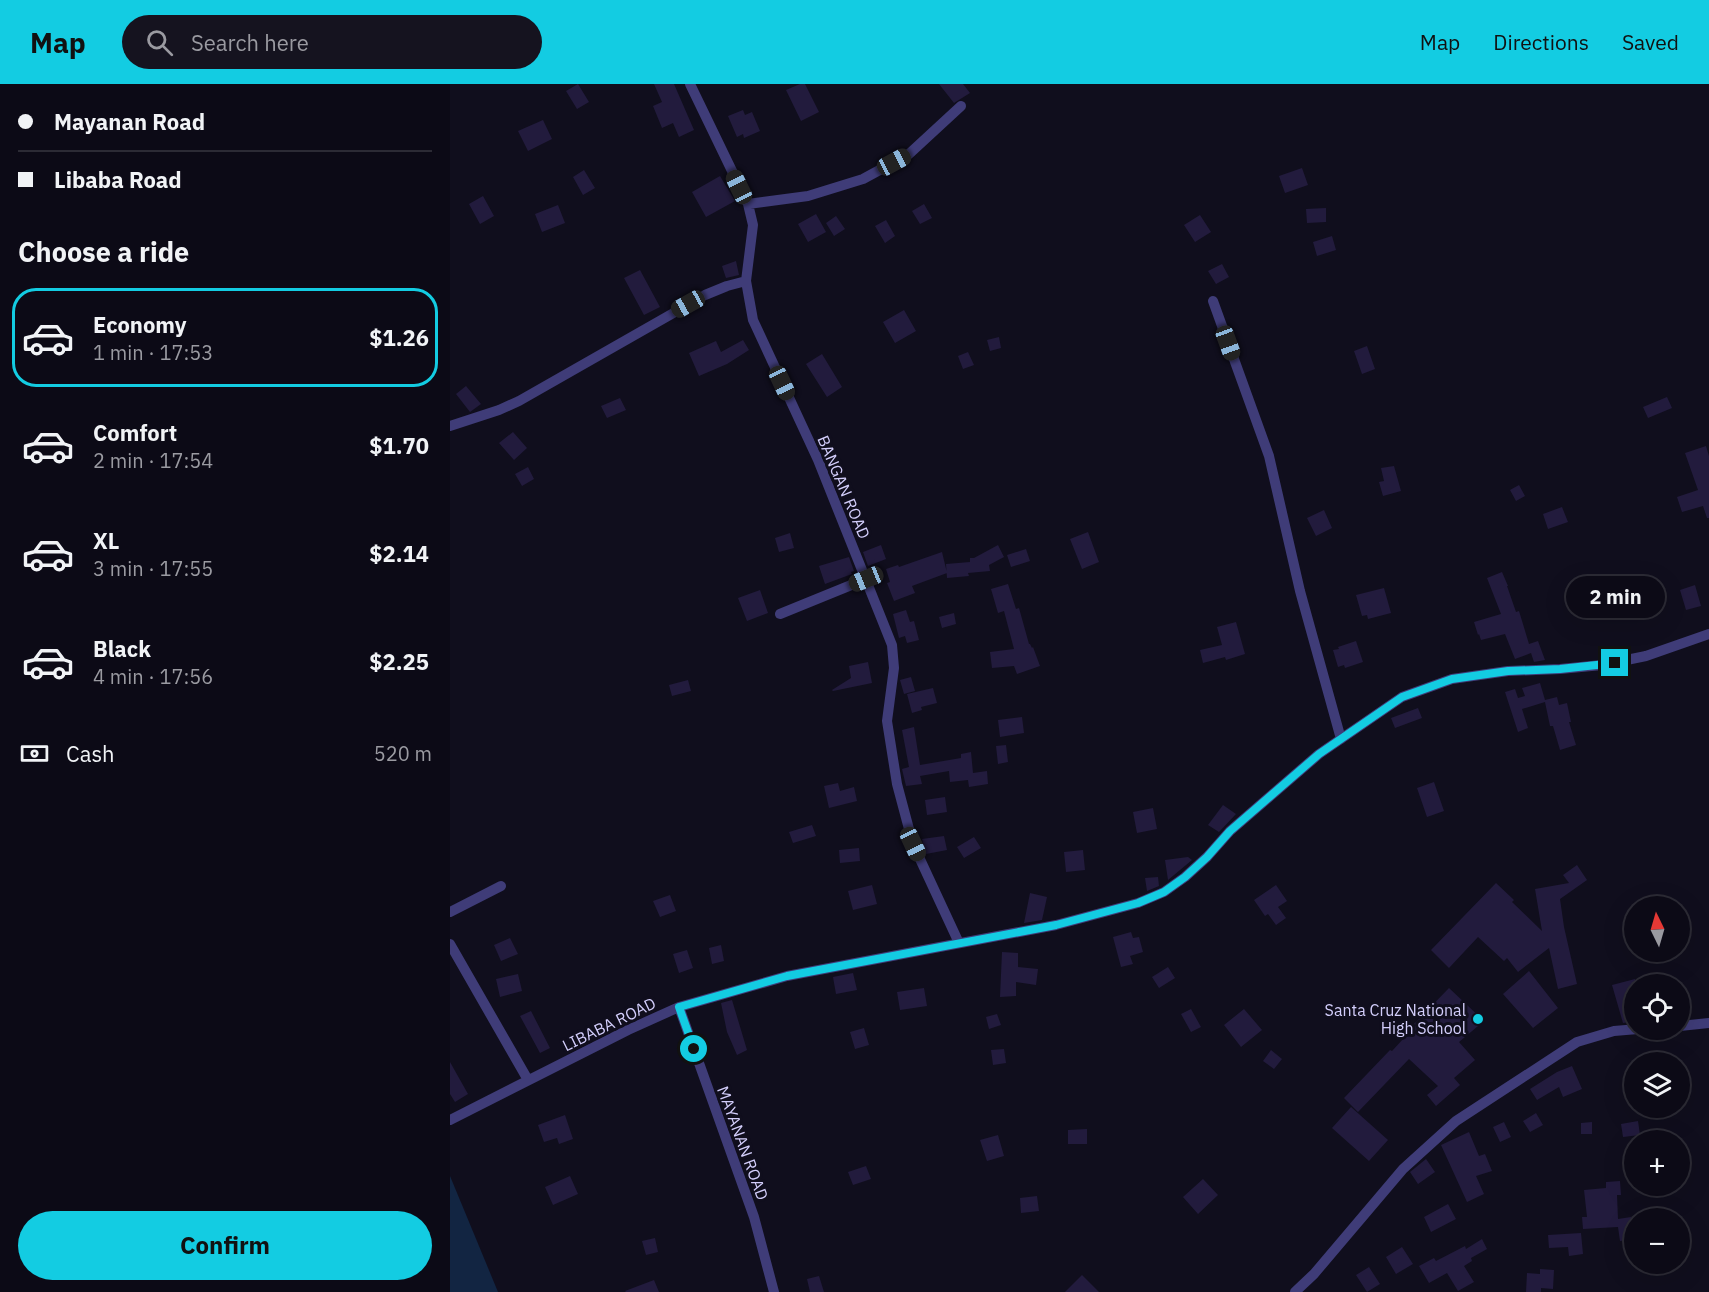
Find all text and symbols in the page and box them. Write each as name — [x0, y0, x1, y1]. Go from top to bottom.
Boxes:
search box — [122, 15, 542, 69]
text: Map — [30, 24, 86, 61]
icon: search — [143, 26, 176, 59]
text: Search here — [191, 28, 309, 57]
text: Map — [1420, 28, 1460, 56]
text: Directions — [1493, 28, 1589, 56]
text: Saved — [1622, 28, 1679, 56]
text: Mayanan Road — [54, 107, 205, 136]
car — [874, 146, 914, 178]
text: Libaba Road — [54, 165, 182, 194]
car — [723, 167, 755, 207]
text: Choose a ride — [18, 234, 189, 269]
car — [668, 287, 708, 321]
text: Economy — [93, 310, 187, 339]
icon: car — [21, 311, 75, 365]
text: $1.26 — [369, 323, 429, 352]
car — [1213, 323, 1243, 363]
text: 1 min · 17:53 — [93, 339, 213, 366]
car — [766, 363, 798, 403]
text: Comfort — [93, 418, 177, 447]
icon: car — [21, 419, 75, 473]
text: $1.70 — [369, 431, 429, 460]
street label: BANGAN ROAD — [813, 432, 875, 542]
text: 2 min · 17:54 — [93, 447, 213, 474]
text: XL — [93, 526, 119, 555]
icon: car — [21, 527, 75, 581]
text: $2.14 — [369, 539, 429, 568]
text: 3 min · 17:55 — [93, 555, 213, 582]
car — [846, 564, 886, 594]
callout: 2 min — [1566, 576, 1664, 618]
text: 2 min — [1589, 583, 1642, 610]
text: Black — [93, 634, 151, 663]
icon: car — [21, 635, 75, 689]
text: $2.25 — [369, 647, 429, 676]
route end — [1601, 649, 1628, 676]
text: 4 min · 17:56 — [93, 663, 213, 690]
icon: cash — [18, 737, 51, 770]
text: Cash — [66, 739, 115, 768]
text: 520 m — [374, 740, 432, 767]
car — [897, 824, 929, 864]
north arrow — [1624, 896, 1690, 962]
map controls — [1624, 896, 1690, 1274]
button: locate — [1624, 974, 1690, 1040]
street label: LIBABA ROAD — [559, 993, 659, 1055]
place label: Santa Cruz National High School — [1325, 1000, 1466, 1038]
marker: Santa Cruz National High School — [1471, 1012, 1485, 1026]
route start — [680, 1035, 707, 1062]
button: layers — [1624, 1052, 1690, 1118]
street label: MAYANAN ROAD — [713, 1083, 773, 1203]
button: + — [1624, 1130, 1690, 1196]
button: − — [1624, 1208, 1690, 1274]
button: Confirm — [18, 1211, 432, 1280]

